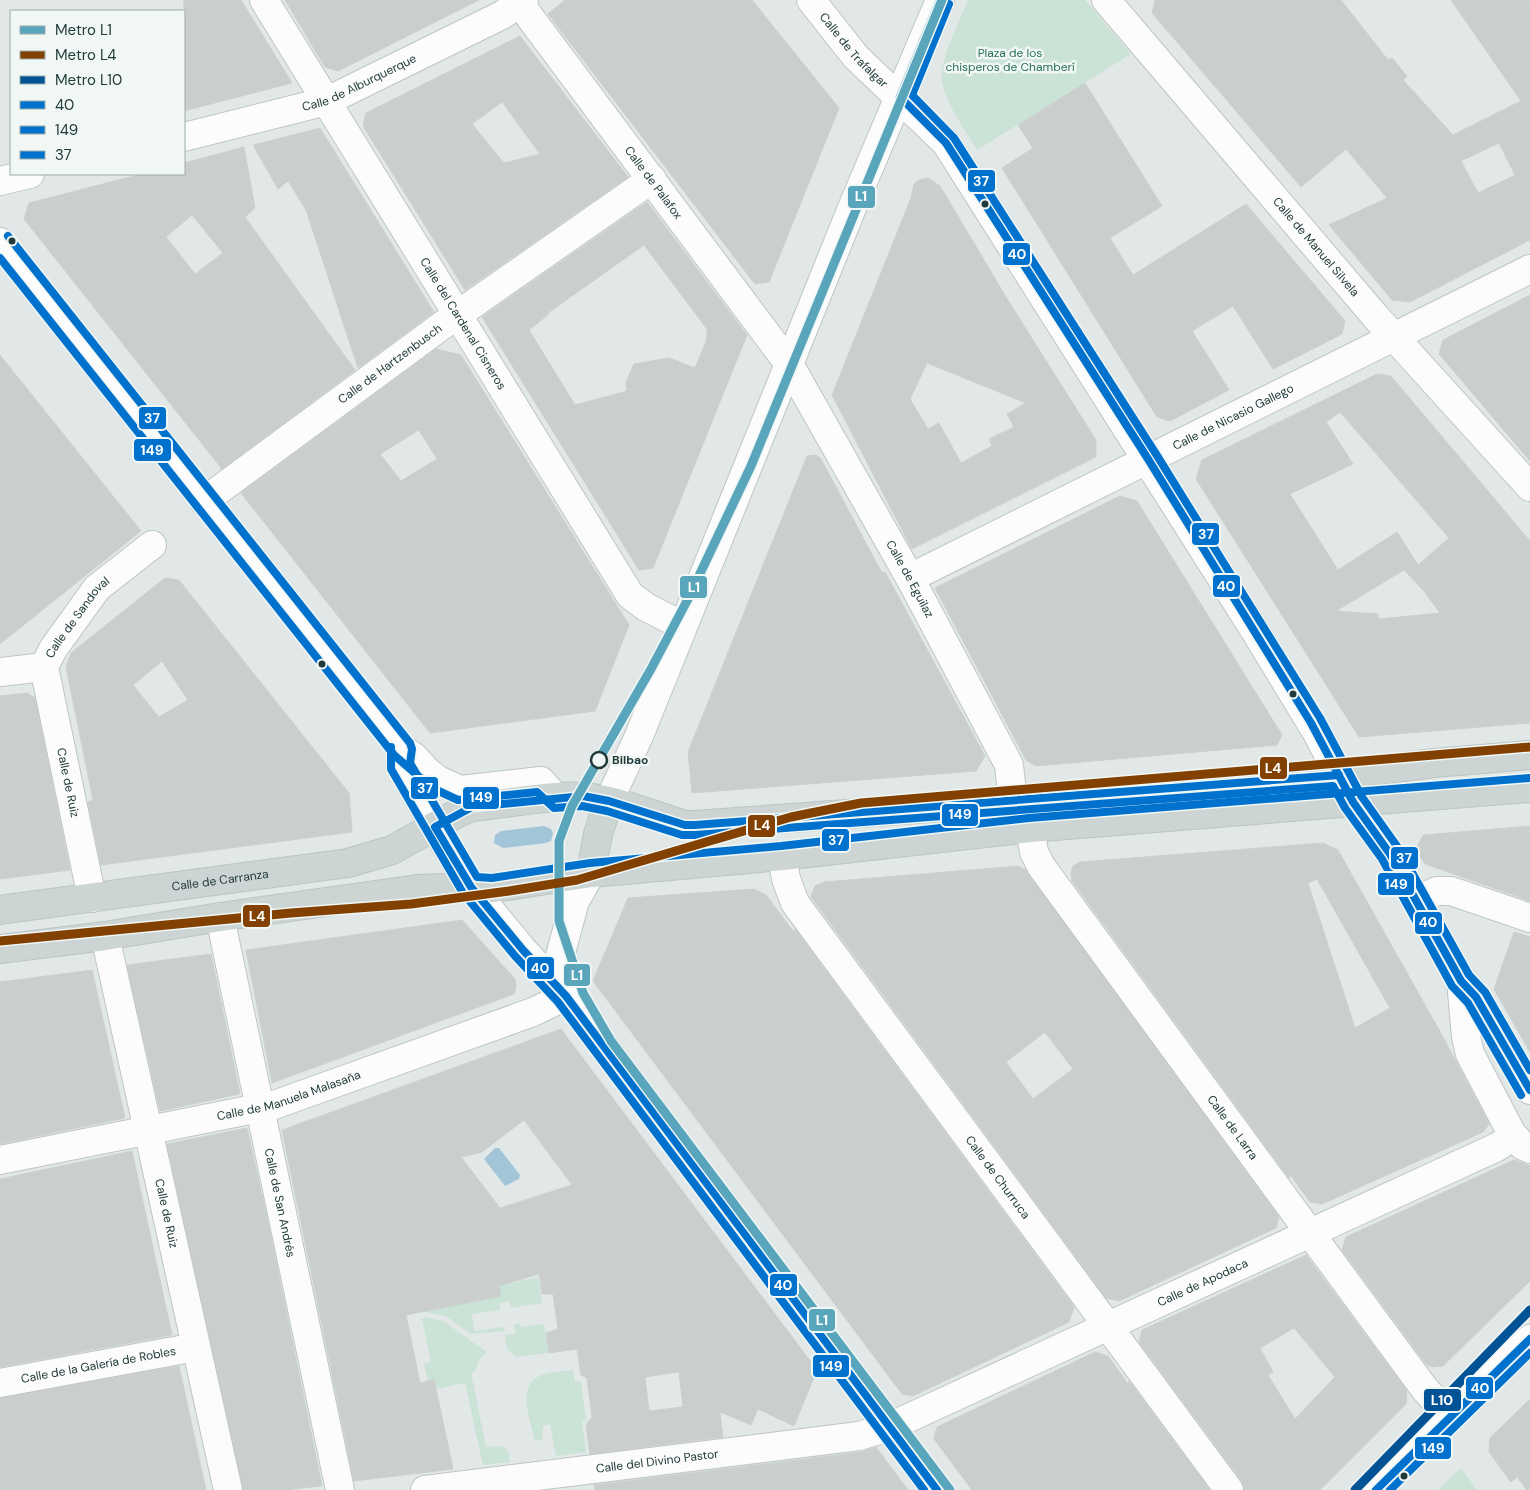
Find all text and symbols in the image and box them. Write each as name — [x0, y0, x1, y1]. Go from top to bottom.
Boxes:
street label: Calle de Trafalgar — [816, 9, 892, 92]
legend — [10, 10, 185, 175]
text: Metro L1 — [55, 20, 112, 40]
text: Metro L4 — [55, 45, 116, 65]
park label: Plaza de los chisperos de Chamberí — [945, 45, 1075, 75]
street label: Calle de Alburquerque — [300, 50, 419, 115]
text: Metro L10 — [55, 70, 122, 90]
text: 40 — [55, 95, 74, 115]
text: 149 — [55, 120, 78, 140]
street label: Calle de Palafox — [621, 143, 686, 222]
text: 37 — [55, 145, 72, 165]
line badge: 37 — [967, 169, 996, 193]
text: 37 — [973, 172, 989, 190]
line badge: L1 — [847, 185, 876, 209]
text: L1 — [855, 187, 867, 205]
street label: Calle de Manuel Silvela — [1269, 194, 1363, 300]
unlabelled marker — [980, 199, 990, 209]
unlabelled marker — [7, 236, 17, 246]
line badge: 40 — [1002, 242, 1031, 266]
text: 40 — [1008, 245, 1027, 263]
street label: Calle del Cardenal Cisneros — [416, 255, 510, 393]
street label: Calle de Hartzenbusch — [335, 320, 445, 408]
street label: Calle de Nicasio Gallego — [1170, 380, 1296, 454]
line badge: 37 — [138, 406, 167, 430]
text: 37 — [144, 409, 160, 427]
line badge: 149 — [133, 438, 172, 462]
text: 149 — [140, 441, 164, 459]
line badge: 37 — [1191, 522, 1220, 546]
text: 37 — [1198, 525, 1214, 543]
street label: Calle de Eguilaz — [882, 537, 938, 620]
street label: Calle de Sandoval — [42, 573, 113, 661]
line badge: 40 — [1212, 574, 1241, 598]
line badge: L1 — [679, 575, 708, 599]
text: 40 — [1217, 577, 1236, 595]
text: L1 — [688, 578, 700, 596]
unlabelled marker — [317, 659, 327, 669]
unlabelled marker — [1288, 689, 1298, 699]
street label: Calle de Ruiz — [53, 746, 83, 819]
marker: Bilbao — [590, 751, 608, 769]
place label: Bilbao — [612, 752, 648, 768]
line badge: L4 — [1259, 756, 1288, 780]
text: L4 — [1265, 759, 1281, 777]
line badge: 37 — [410, 776, 439, 800]
text: 37 — [417, 779, 433, 797]
line badge: 149 — [462, 786, 500, 810]
text: 149 — [469, 788, 493, 806]
line badge: 149 — [941, 803, 979, 827]
text: 149 — [948, 805, 972, 823]
line badge: L4 — [747, 814, 776, 838]
text: L4 — [754, 816, 770, 834]
line badge: 37 — [821, 828, 850, 852]
text: 37 — [828, 831, 844, 849]
line badge: 37 — [1390, 846, 1419, 870]
text: 37 — [1396, 849, 1412, 867]
street label: Calle de Carranza — [171, 866, 269, 895]
line badge: 149 — [1377, 872, 1415, 896]
text: 149 — [1384, 875, 1408, 893]
line badge: L4 — [242, 904, 271, 928]
text: L4 — [249, 907, 265, 925]
line badge: 40 — [1414, 911, 1443, 935]
text: 40 — [1419, 913, 1438, 931]
line badge: 40 — [526, 956, 555, 980]
text: 40 — [531, 959, 550, 977]
line badge: L1 — [563, 963, 591, 987]
text: L1 — [571, 966, 583, 984]
street label: Calle de Manuela Malasaña — [215, 1067, 363, 1124]
street label: Calle de Larra — [1203, 1092, 1262, 1163]
street label: Calle de Churruca — [962, 1132, 1034, 1222]
street label: Calle de San Andrés — [261, 1147, 299, 1259]
street label: Calle de Ruiz — [151, 1177, 182, 1249]
street label: Calle de Apodaca — [1155, 1255, 1251, 1310]
line badge: 40 — [769, 1273, 798, 1297]
text: 40 — [774, 1276, 793, 1294]
line badge: L1 — [808, 1308, 836, 1332]
text: L1 — [816, 1311, 828, 1329]
street label: Calle de la Galería de Robles — [20, 1343, 177, 1387]
line badge: 149 — [812, 1354, 850, 1378]
text: 149 — [819, 1357, 843, 1375]
line badge: 40 — [1465, 1376, 1494, 1400]
text: 40 — [1471, 1379, 1490, 1397]
line badge: L10 — [1423, 1388, 1462, 1412]
text: L10 — [1431, 1391, 1453, 1409]
line badge: 149 — [1414, 1436, 1452, 1460]
text: 149 — [1421, 1439, 1445, 1457]
street label: Calle del Divino Pastor — [595, 1445, 720, 1477]
unlabelled marker — [1399, 1471, 1409, 1481]

